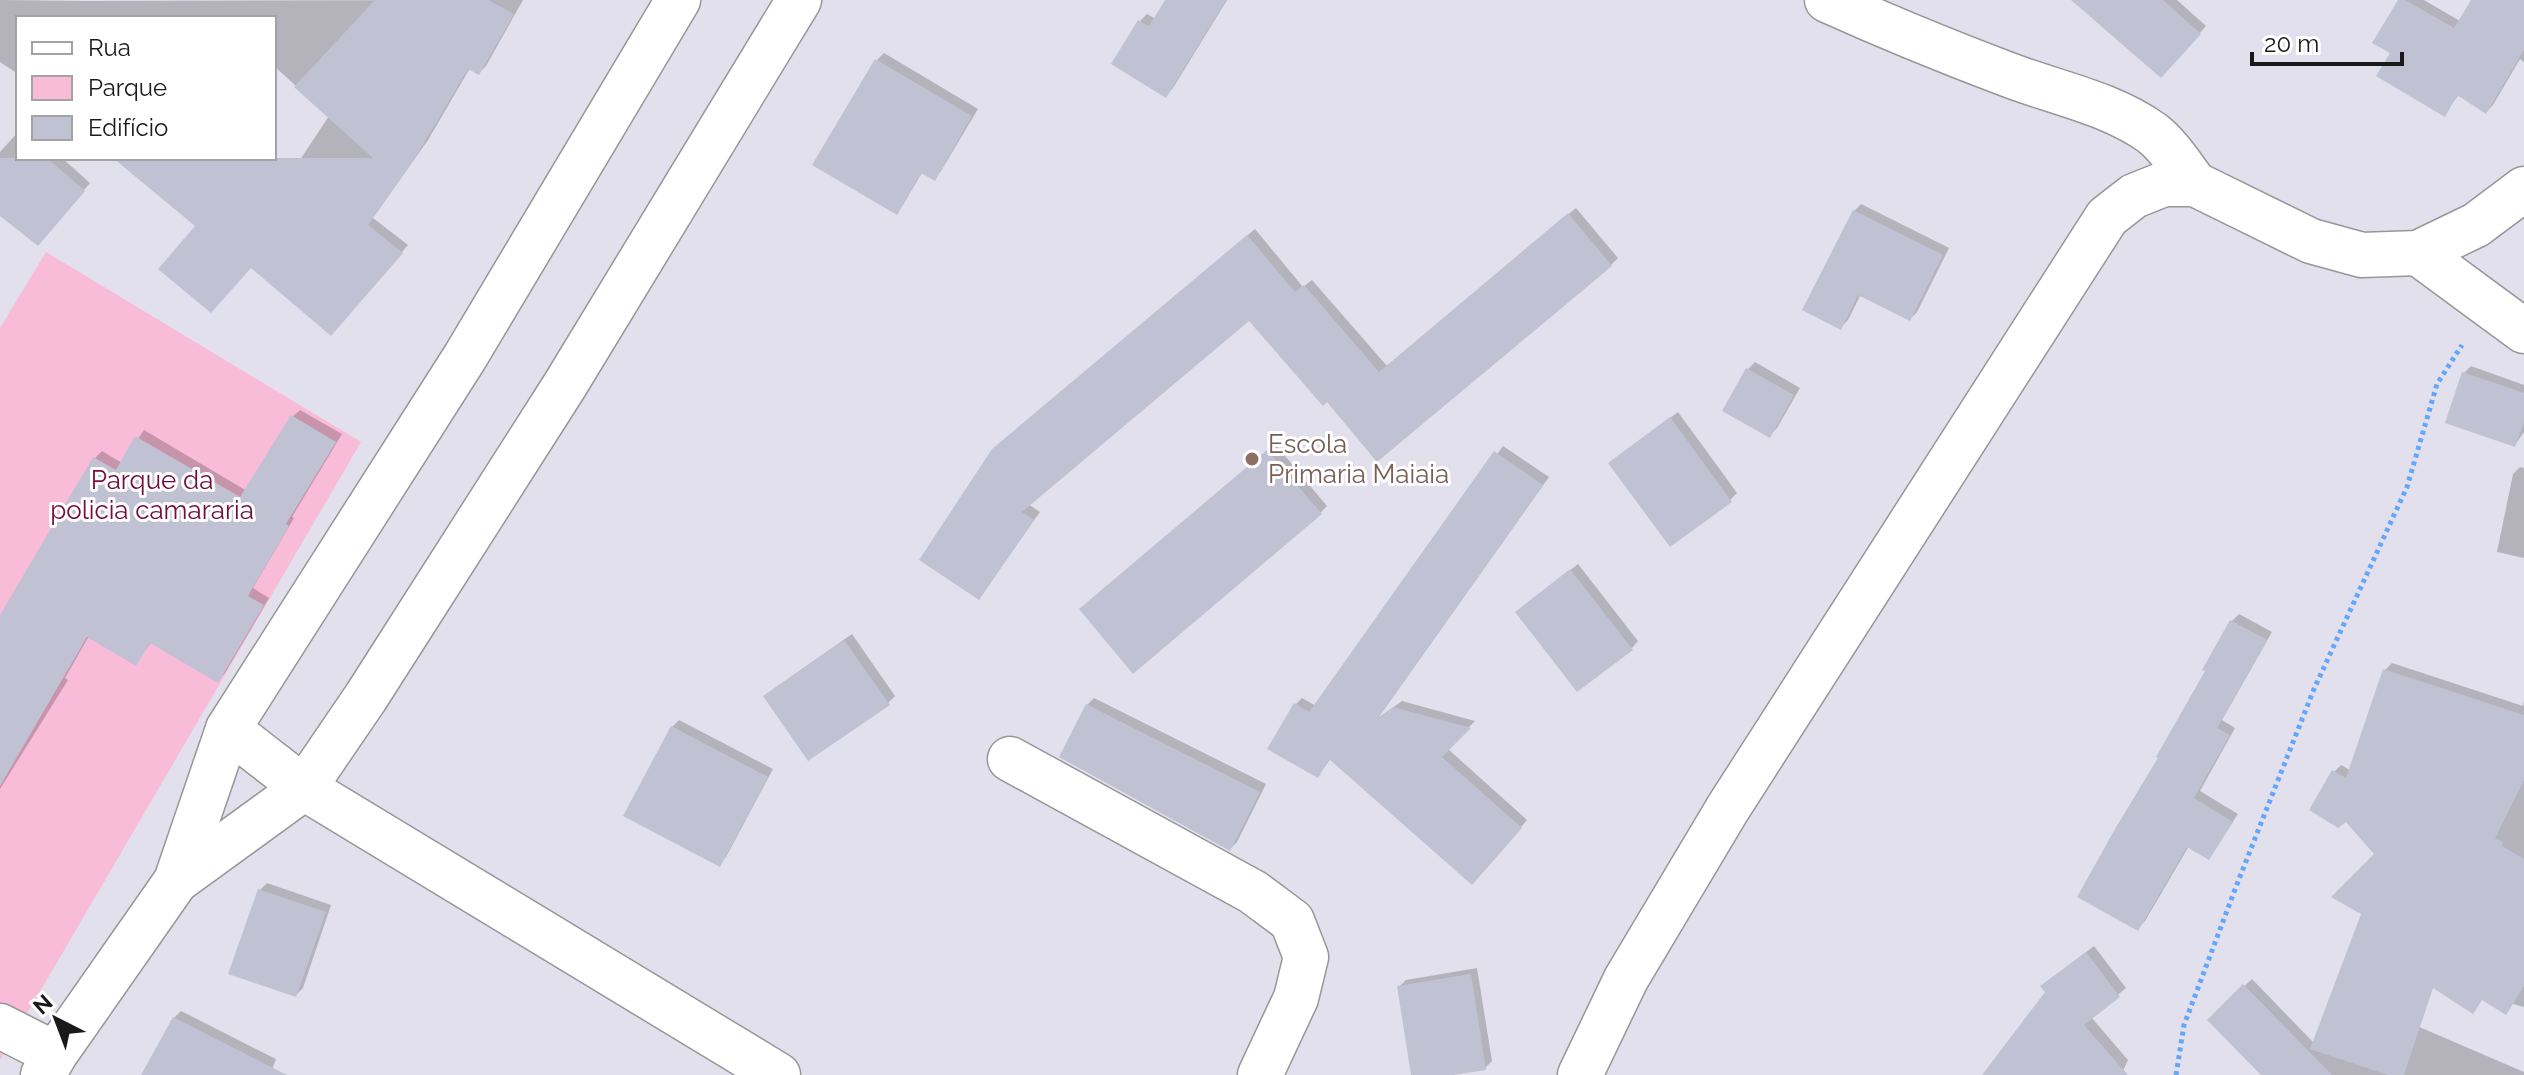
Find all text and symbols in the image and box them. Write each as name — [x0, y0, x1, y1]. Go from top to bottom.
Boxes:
legend — [16, 16, 276, 160]
scale bar — [2252, 16, 2402, 66]
text: 20 m — [2264, 29, 2319, 58]
text: Rua — [88, 33, 131, 62]
text: Parque — [88, 73, 167, 102]
text: Edifício — [88, 113, 168, 142]
place label: Escola Primaria Maiaia — [1268, 429, 1449, 489]
marker: Escola Primaria Maiaia — [1243, 450, 1261, 468]
park label: Parque da policia camararia — [50, 465, 254, 525]
north arrow — [16, 979, 96, 1059]
text: N — [28, 989, 58, 1019]

